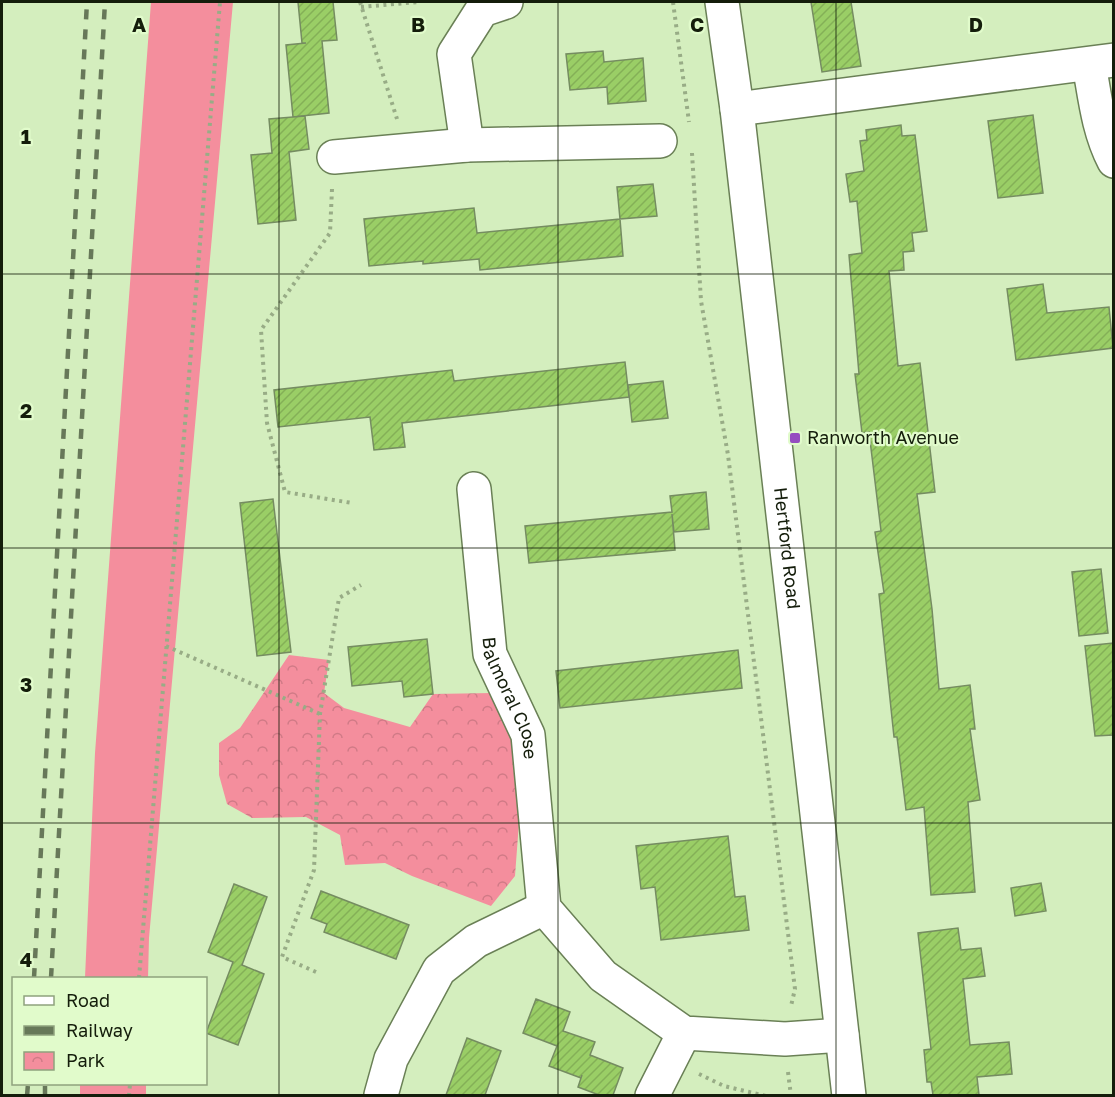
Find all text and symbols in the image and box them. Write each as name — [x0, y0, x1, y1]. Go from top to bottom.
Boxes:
text: A — [132, 12, 146, 36]
text: B — [411, 12, 425, 36]
text: C — [690, 12, 704, 36]
text: D — [969, 12, 983, 36]
text: 1 — [21, 124, 31, 148]
text: 2 — [20, 398, 32, 422]
place label: Ranworth Avenue — [807, 426, 959, 448]
marker: Ranworth Avenue — [788, 431, 802, 445]
street label: Hertford Road — [770, 486, 806, 610]
street label: Balmoral Close — [478, 636, 542, 760]
text: 3 — [20, 672, 32, 696]
text: 4 — [20, 947, 32, 971]
legend — [12, 977, 207, 1085]
text: Road — [66, 989, 110, 1011]
text: Railway — [66, 1019, 133, 1041]
text: Park — [66, 1049, 105, 1071]

